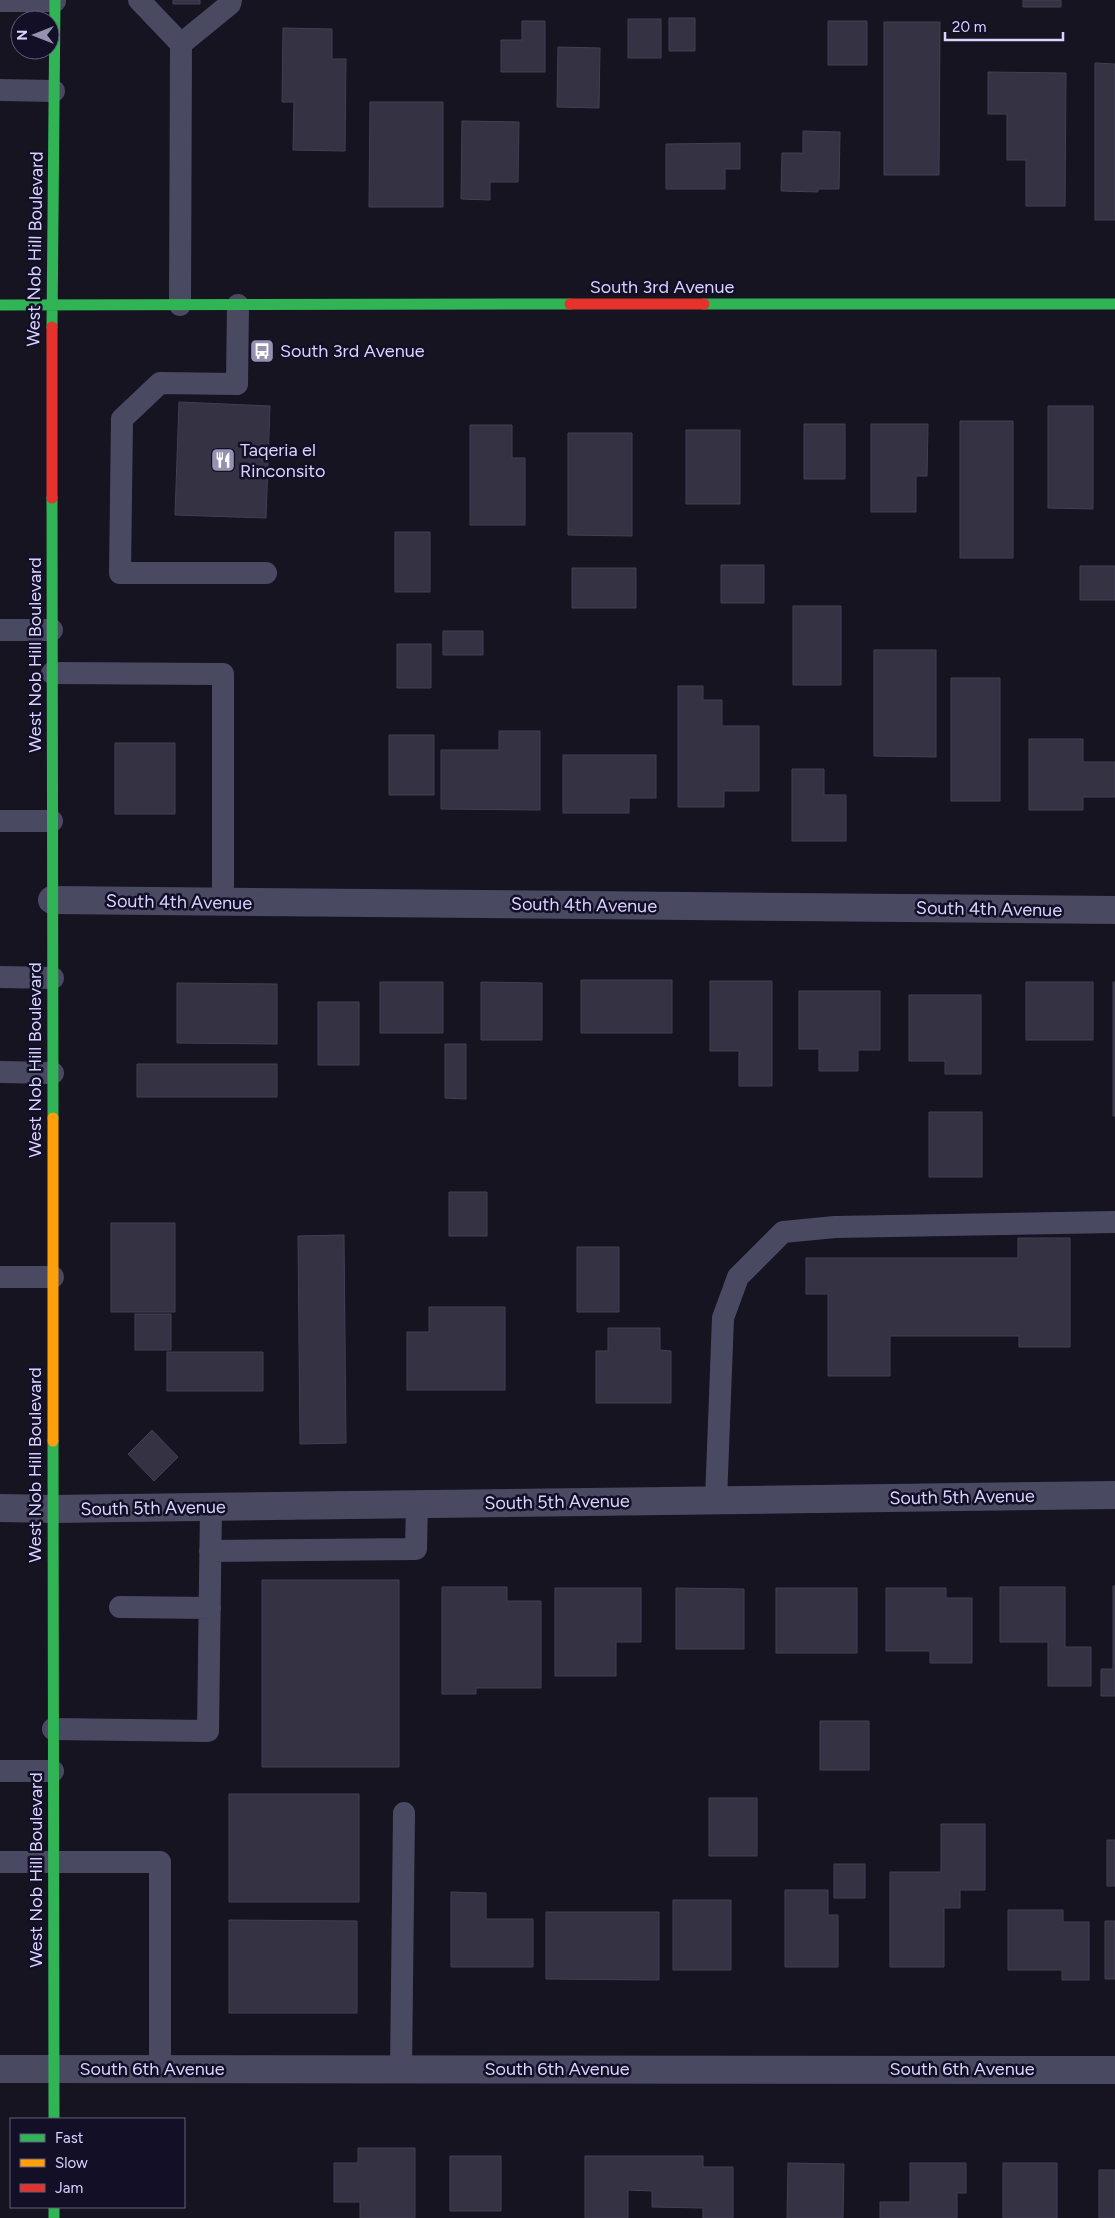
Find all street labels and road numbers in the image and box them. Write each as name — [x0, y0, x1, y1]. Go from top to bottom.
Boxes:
street label: West Nob Hill Boulevard — [22, 151, 48, 347]
street label: South 3rd Avenue — [590, 276, 734, 298]
street label: West Nob Hill Boulevard — [24, 557, 46, 753]
street label: South 4th Avenue — [106, 890, 252, 914]
street label: South 4th Avenue — [511, 893, 657, 917]
street label: South 4th Avenue — [916, 897, 1062, 921]
street label: West Nob Hill Boulevard — [24, 962, 46, 1158]
street label: West Nob Hill Boulevard — [24, 1367, 46, 1563]
street label: South 5th Avenue — [889, 1485, 1035, 1509]
street label: South 5th Avenue — [484, 1490, 630, 1514]
street label: South 5th Avenue — [80, 1496, 226, 1520]
street label: West Nob Hill Boulevard — [25, 1772, 47, 1968]
street label: South 6th Avenue — [79, 2058, 225, 2080]
street label: South 6th Avenue — [484, 2058, 630, 2080]
street label: South 6th Avenue — [889, 2058, 1035, 2080]

